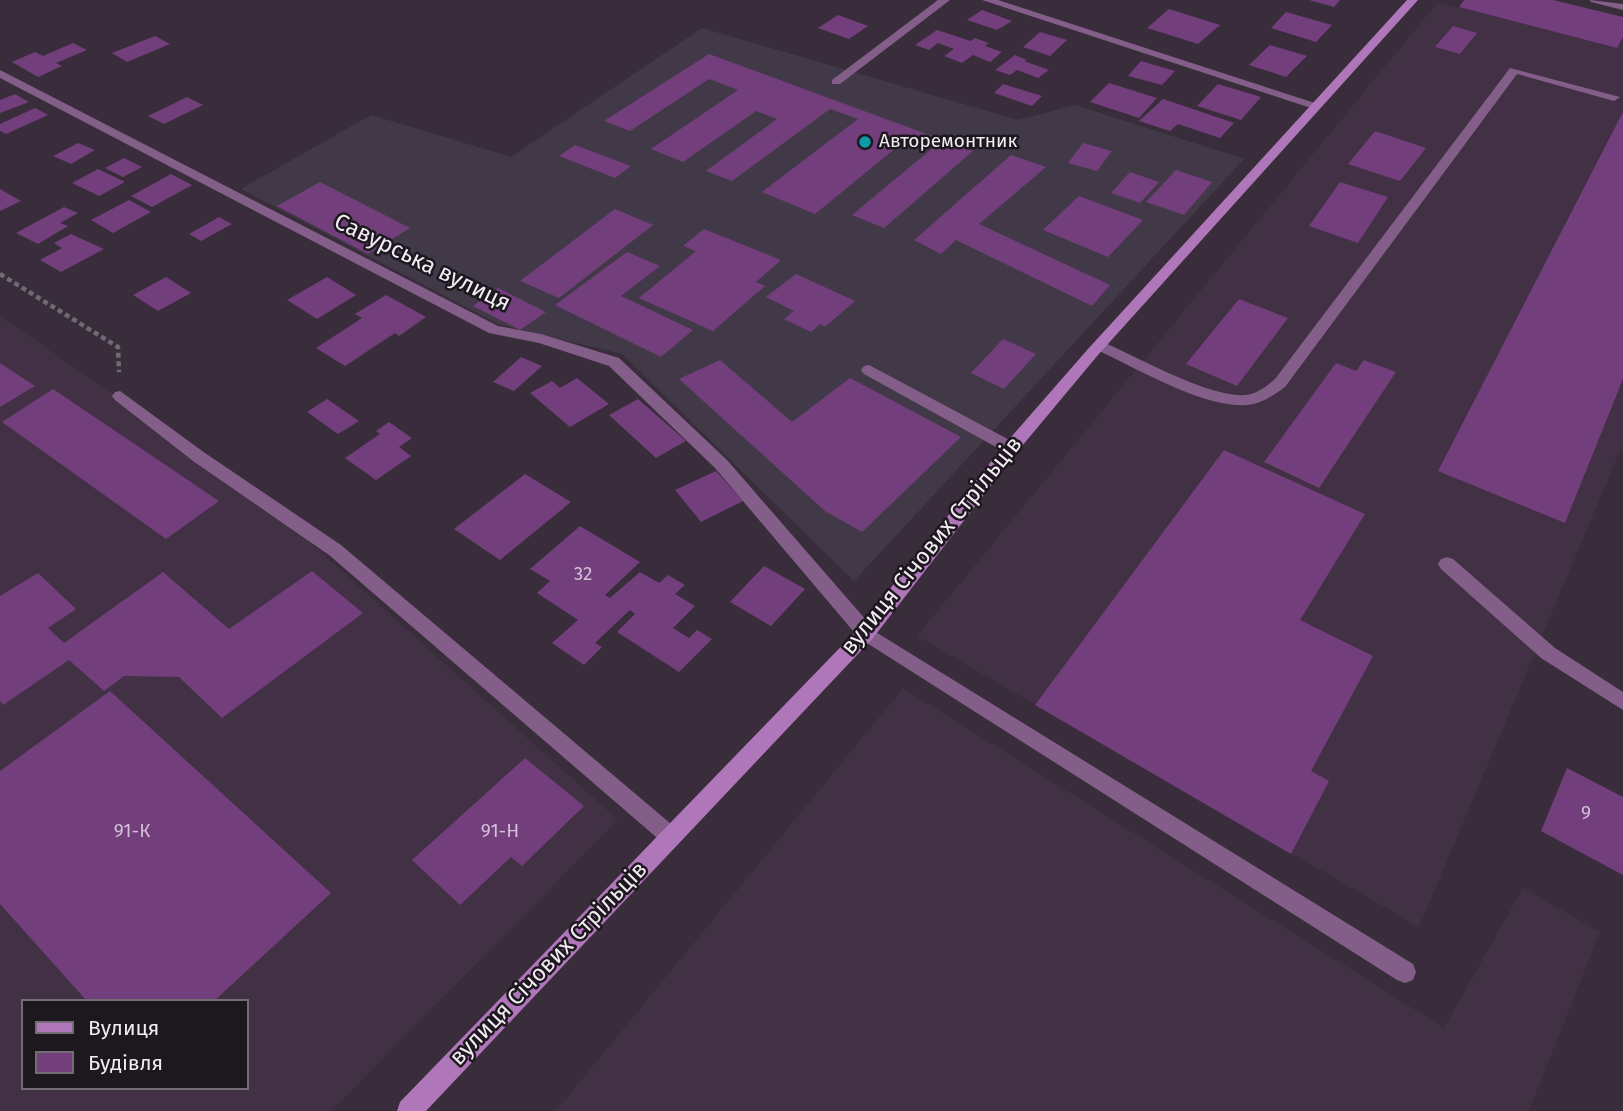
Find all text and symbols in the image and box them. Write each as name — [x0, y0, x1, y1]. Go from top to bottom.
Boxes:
place label: Авторемонтник — [879, 131, 1017, 153]
marker: Авторемонтник — [857, 134, 873, 150]
street label: Савурська вулиця — [329, 208, 515, 318]
street label: вулиця Січових Стрільців — [835, 431, 1029, 661]
house number: 32 — [574, 564, 592, 586]
house number: 9 — [1581, 803, 1591, 825]
house number: 91-К — [114, 821, 150, 843]
house number: 91-Н — [481, 821, 519, 843]
street label: вулиця Січових Стрільців — [444, 856, 654, 1072]
legend — [21, 999, 248, 1090]
text: Вулиця — [88, 1015, 159, 1041]
text: Будівля — [88, 1050, 163, 1076]

